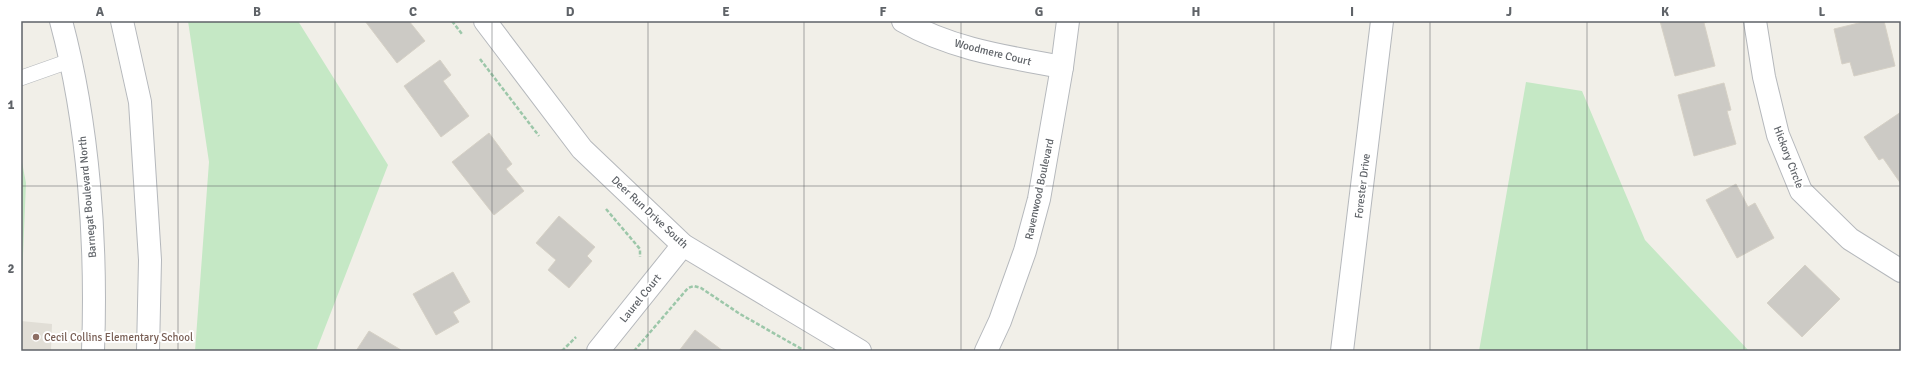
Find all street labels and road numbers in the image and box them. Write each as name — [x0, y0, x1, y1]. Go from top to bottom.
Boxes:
street label: Woodmere Court — [953, 37, 1033, 68]
street label: Hickory Circle — [1771, 124, 1806, 190]
street label: Barnegat Boulevard North — [76, 135, 99, 258]
street label: Ravenwood Boulevard — [1022, 137, 1057, 241]
street label: Forester Drive — [1352, 153, 1373, 219]
street label: Deer Run Drive South — [609, 173, 691, 251]
street label: Laurel Court — [617, 271, 664, 325]

